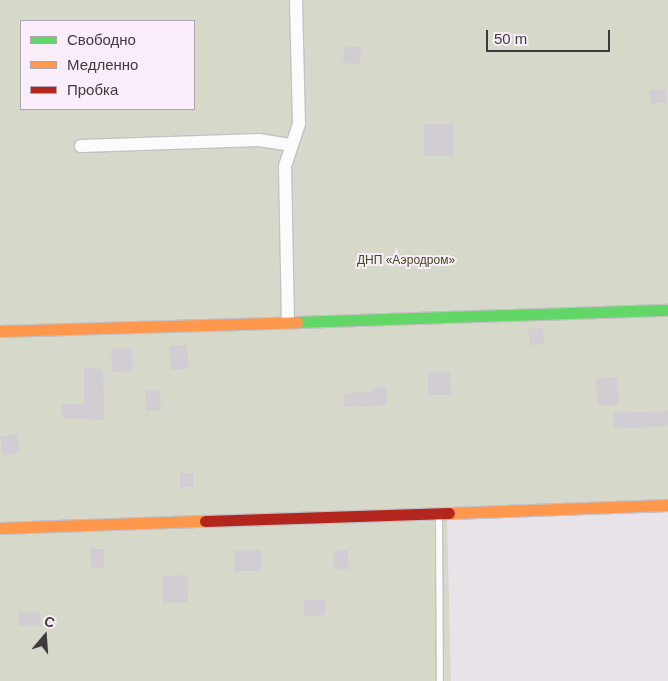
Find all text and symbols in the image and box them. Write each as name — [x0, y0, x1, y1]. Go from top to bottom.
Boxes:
legend — [20, 20, 195, 110]
scale bar — [488, 20, 612, 52]
text: 50 m — [494, 30, 527, 47]
text: Свободно — [67, 31, 136, 48]
text: Медленно — [67, 56, 138, 73]
text: Пробка — [67, 81, 118, 98]
park label: ДНП «Аэродром» — [357, 254, 455, 268]
north arrow — [20, 611, 70, 661]
text: С — [42, 613, 57, 631]

